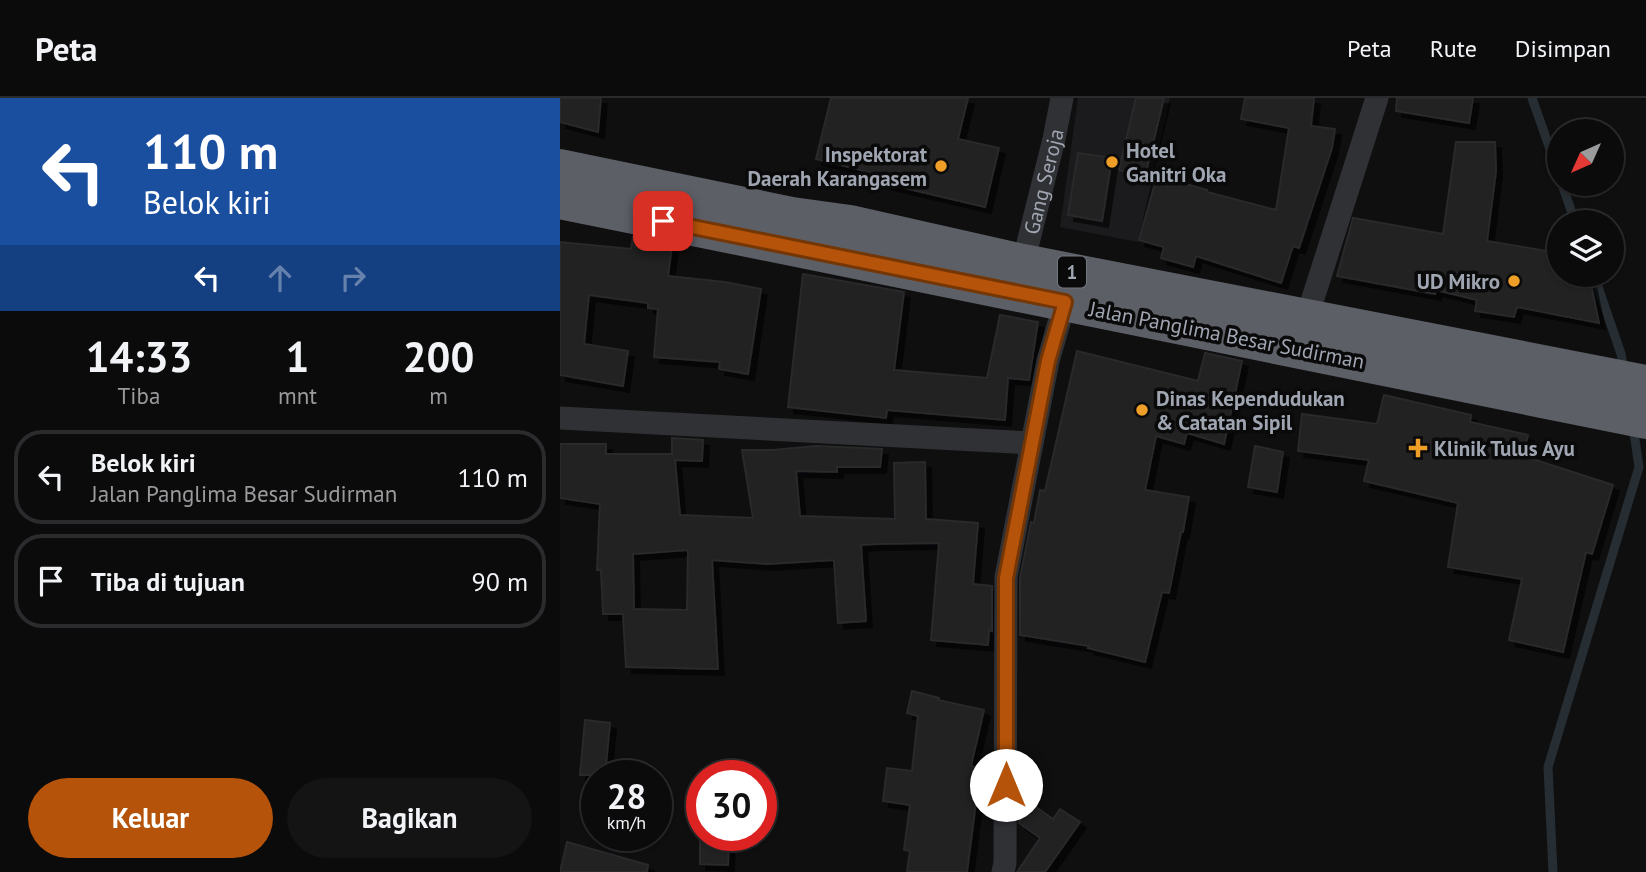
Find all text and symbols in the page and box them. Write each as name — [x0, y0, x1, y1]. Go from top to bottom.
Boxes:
text: Peta — [35, 27, 97, 70]
text: Peta — [1347, 33, 1392, 64]
text: Rute — [1430, 33, 1477, 64]
text: Disimpan — [1515, 33, 1611, 64]
text: 110 m — [143, 119, 278, 183]
north arrow — [1547, 119, 1624, 196]
map controls — [1547, 119, 1624, 287]
icon: left — [28, 126, 119, 217]
street label: Gang Seroja — [1017, 126, 1069, 237]
place label: Hotel Ganitri Oka — [1126, 137, 1227, 188]
place label: Inspektorat Daerah Karangasem — [747, 141, 928, 192]
marker: Hotel Ganitri Oka — [1104, 154, 1120, 170]
marker: Inspektorat Daerah Karangasem — [933, 158, 949, 174]
text: Belok kiri — [143, 181, 271, 223]
pin — [633, 191, 693, 251]
icon: arrive — [644, 202, 682, 240]
button: layers — [1547, 210, 1624, 287]
road number: 1 — [1058, 256, 1086, 288]
icon: left — [188, 259, 226, 297]
icon: ahead — [261, 259, 299, 297]
icon: right — [334, 259, 372, 297]
place label: UD Mikro — [1417, 268, 1500, 295]
marker: UD Mikro — [1506, 273, 1522, 289]
street label: Jalan Panglima Besar Sudirman — [1086, 295, 1367, 375]
text: 14:33 — [86, 329, 192, 384]
text: 1 — [286, 329, 309, 384]
text: 200 — [403, 329, 474, 384]
text: Tiba — [118, 381, 160, 410]
text: mnt — [278, 381, 317, 410]
text: m — [429, 381, 448, 410]
place label: Dinas Kependudukan & Catatan Sipil — [1156, 385, 1345, 436]
marker: Dinas Kependudukan & Catatan Sipil — [1134, 402, 1150, 418]
place label: Klinik Tulus Ayu — [1434, 435, 1575, 462]
marker: Klinik Tulus Ayu — [1408, 438, 1428, 458]
text: Belok kiri — [91, 446, 196, 479]
icon: left — [32, 458, 70, 496]
text: 110 m — [457, 461, 528, 494]
text: Jalan Panglima Besar Sudirman — [91, 479, 397, 508]
icon: arrive — [32, 562, 70, 600]
text: Tiba di tujuan — [91, 565, 245, 598]
text: 90 m — [472, 565, 528, 598]
position arrow — [969, 748, 1043, 822]
speed limit sign: 30 — [686, 760, 777, 851]
text: 28 — [607, 773, 646, 819]
button: Keluar — [28, 778, 273, 858]
button: Bagikan — [287, 778, 532, 858]
text: km/h — [607, 811, 646, 834]

